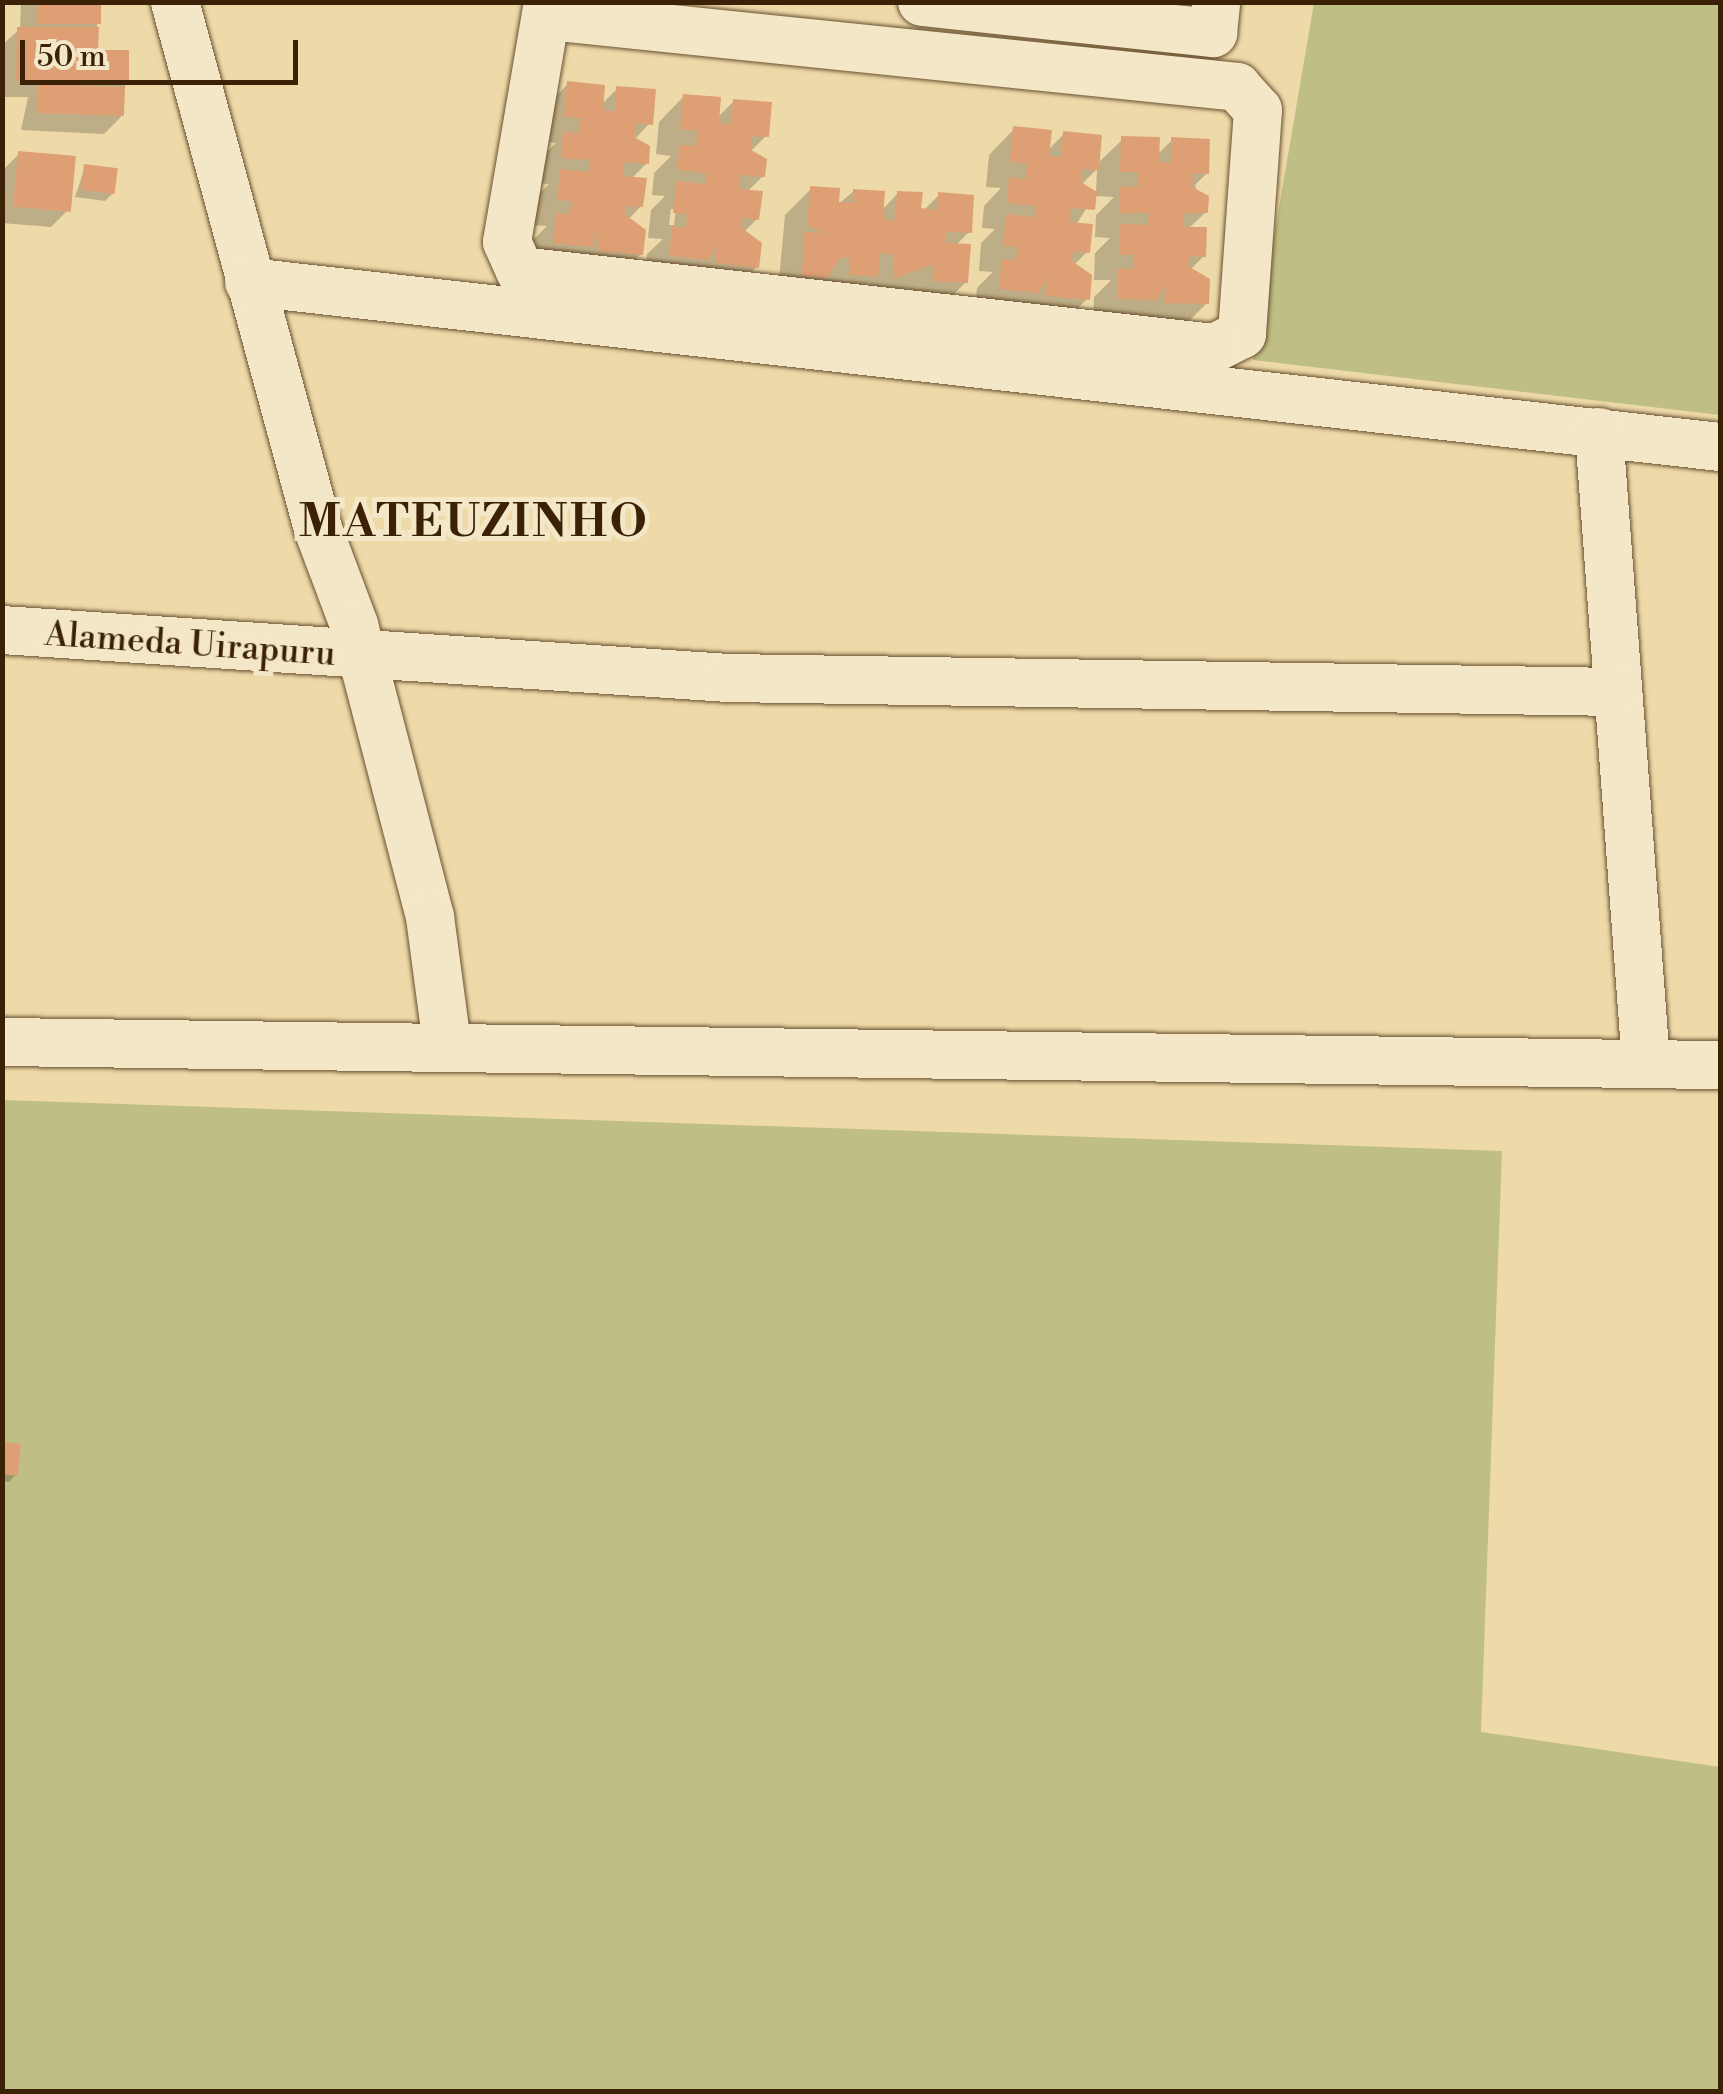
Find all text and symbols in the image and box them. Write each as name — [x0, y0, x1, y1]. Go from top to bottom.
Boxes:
scale bar — [25, 20, 302, 82]
text: 50 m — [37, 38, 106, 76]
district label: MATEUZINHO — [299, 496, 649, 550]
street label: Alameda Uirapuru — [43, 614, 337, 676]

